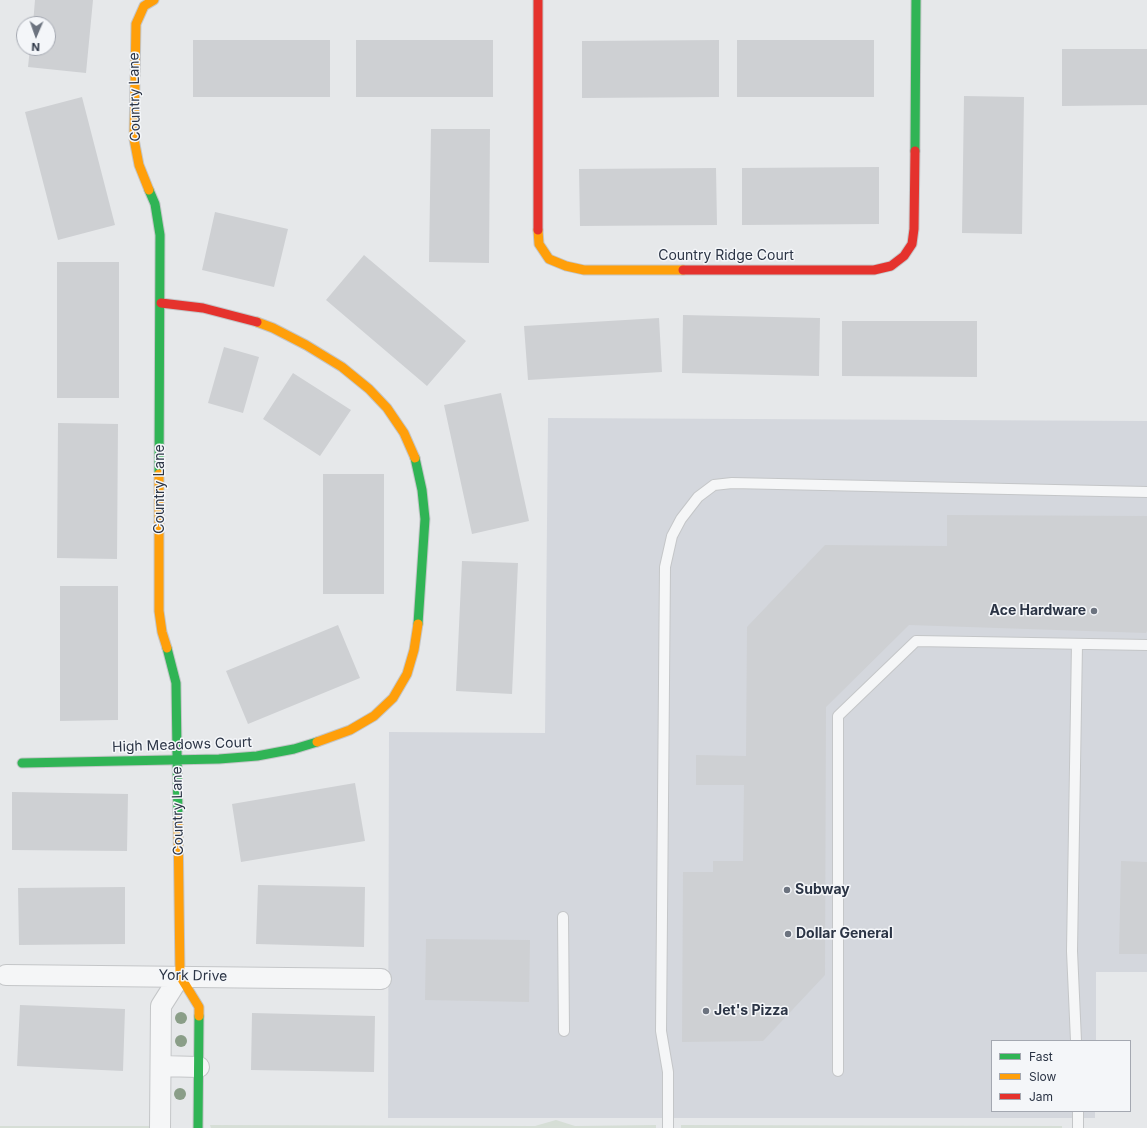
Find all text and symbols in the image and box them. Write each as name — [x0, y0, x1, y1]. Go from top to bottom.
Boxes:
north arrow — [16, 16, 56, 56]
text: N — [31, 40, 40, 54]
street label: Country Lane — [126, 52, 144, 142]
street label: Country Ridge Court — [658, 248, 794, 264]
street label: Country Lane — [152, 444, 168, 534]
place label: Ace Hardware — [990, 603, 1086, 619]
marker: Ace Hardware — [1089, 606, 1099, 616]
street label: High Meadows Court — [112, 734, 252, 756]
street label: Country Lane — [169, 766, 187, 856]
place label: Subway — [795, 882, 850, 898]
marker: Subway — [782, 885, 792, 895]
place label: Dollar General — [796, 926, 893, 942]
marker: Dollar General — [783, 929, 793, 939]
street label: York Drive — [159, 967, 227, 985]
place label: Jet's Pizza — [714, 1003, 788, 1019]
marker: Jet's Pizza — [701, 1006, 711, 1016]
legend — [991, 1040, 1131, 1112]
text: Fast — [1029, 1049, 1053, 1064]
text: Slow — [1029, 1069, 1056, 1084]
text: Jam — [1029, 1089, 1053, 1104]

